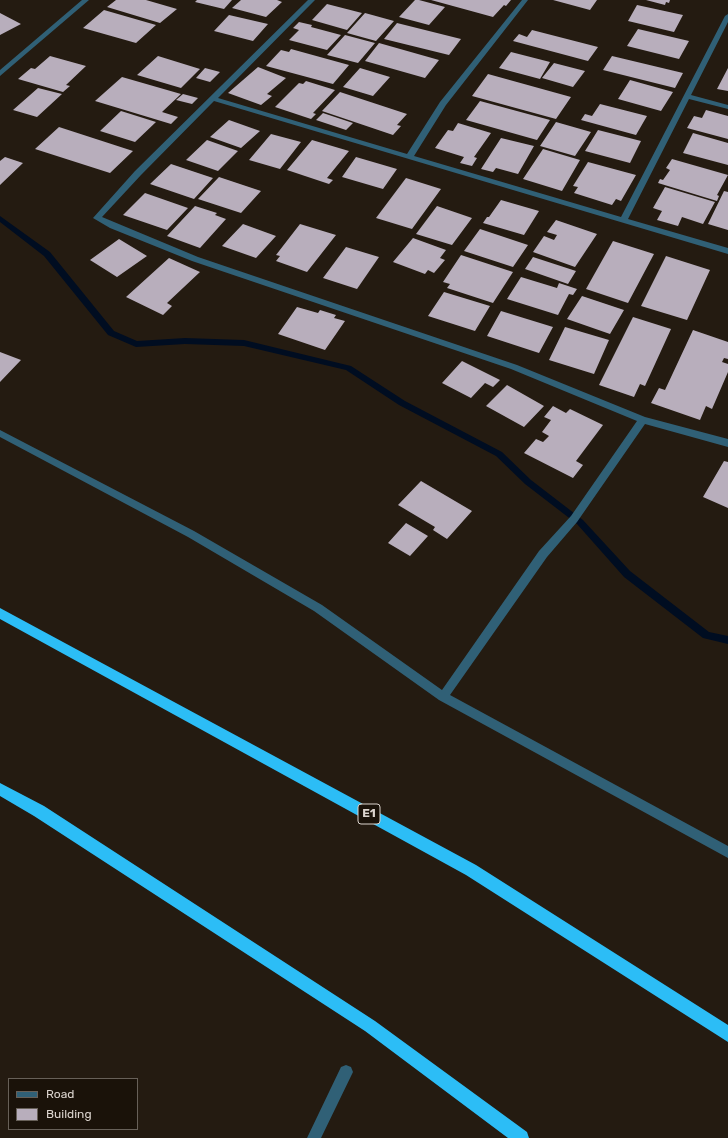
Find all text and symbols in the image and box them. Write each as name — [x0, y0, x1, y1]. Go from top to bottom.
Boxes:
road number: E1 — [358, 804, 380, 824]
legend — [8, 1078, 138, 1130]
text: Road — [46, 1087, 74, 1101]
text: Building — [46, 1107, 92, 1121]

